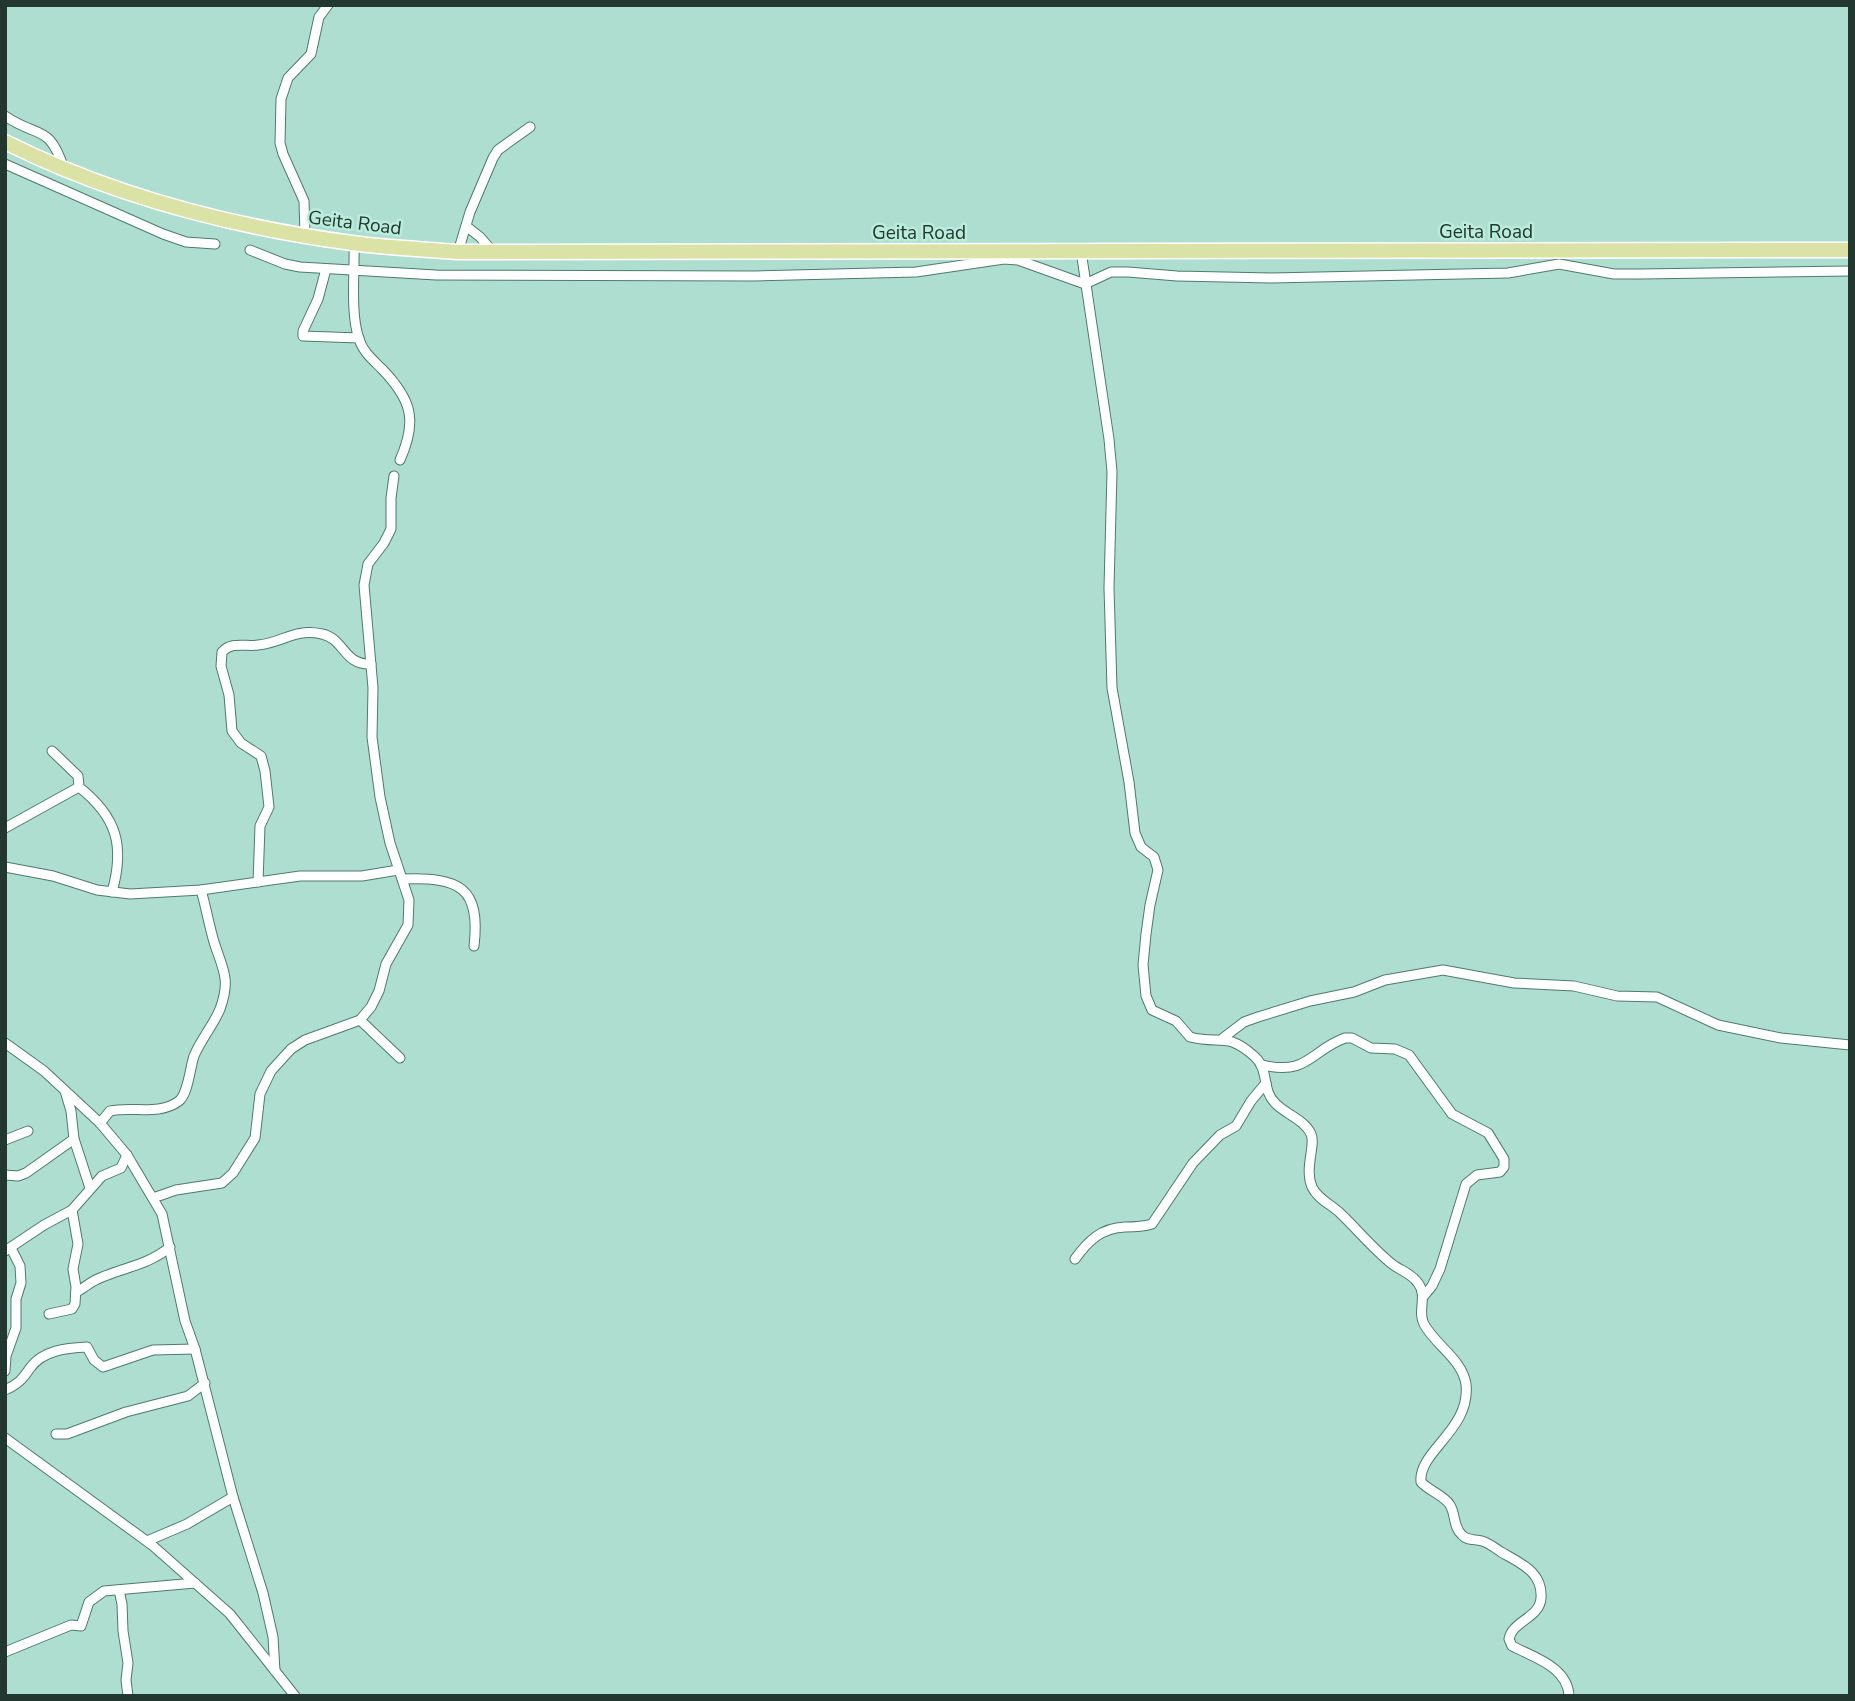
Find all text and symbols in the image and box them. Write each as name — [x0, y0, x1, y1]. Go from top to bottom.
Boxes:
street label: Geita Road — [307, 204, 403, 242]
street label: Geita Road — [1439, 219, 1533, 245]
street label: Geita Road — [872, 220, 966, 246]

